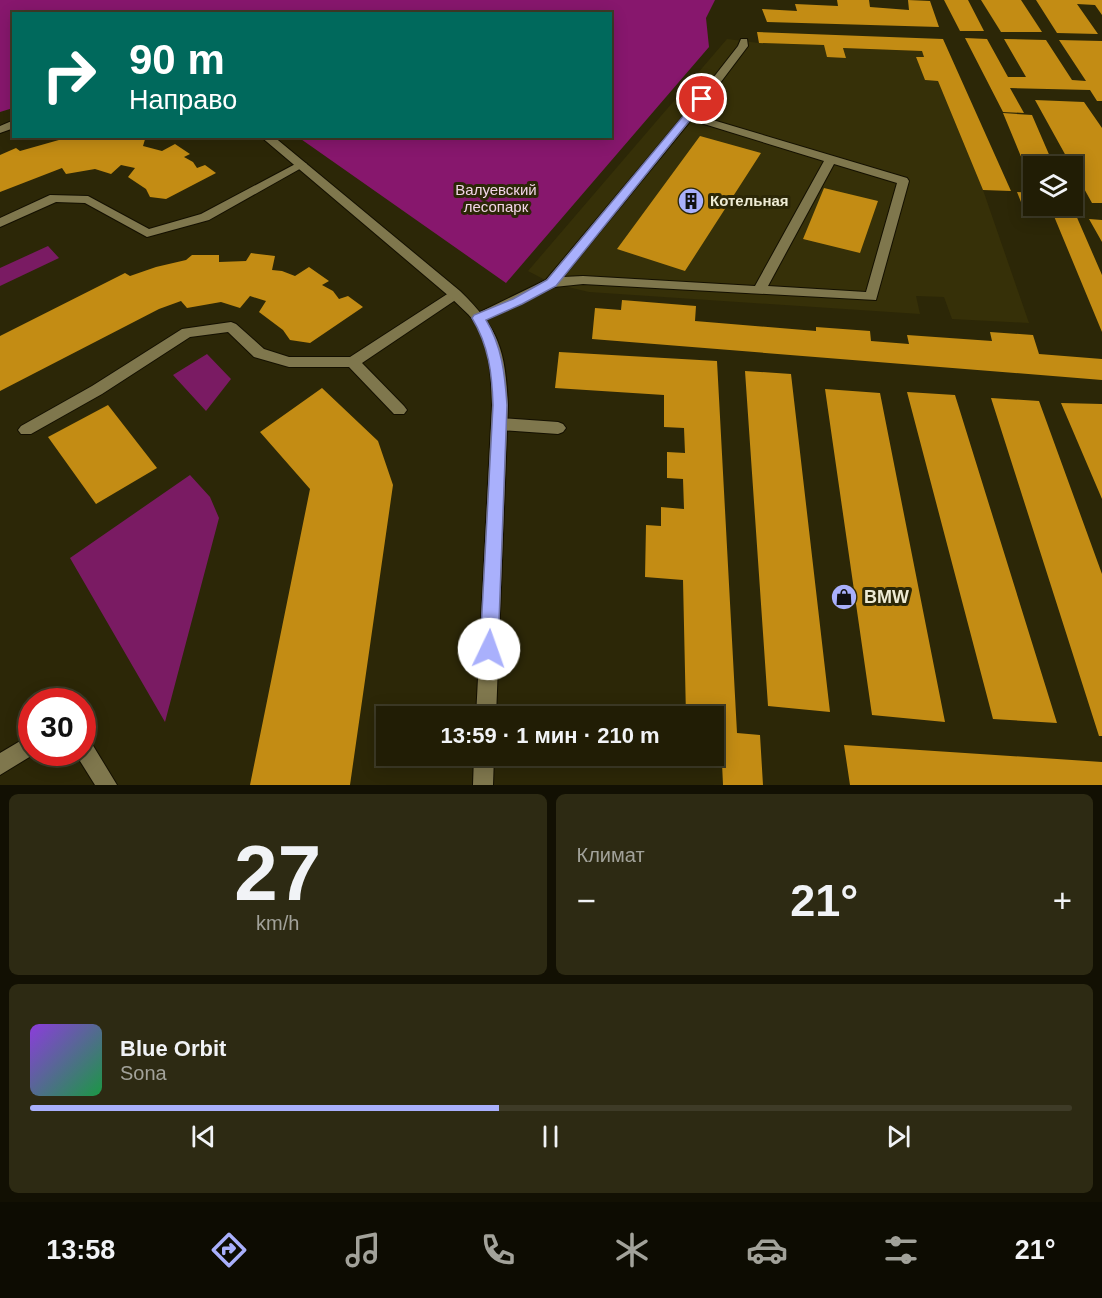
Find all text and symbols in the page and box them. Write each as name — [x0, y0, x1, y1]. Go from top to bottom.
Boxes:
icon: right — [30, 36, 108, 114]
text: 90 m — [129, 36, 225, 83]
pin — [676, 73, 727, 124]
icon: arrive — [685, 82, 718, 115]
text: Направо — [129, 85, 237, 115]
map controls — [1023, 156, 1083, 216]
button: layers — [1023, 156, 1083, 216]
park label: Валуевский лесопарк — [455, 181, 537, 215]
building icon: Котельная — [676, 186, 706, 216]
place label: Котельная — [710, 192, 789, 209]
shop icon: BMW — [829, 582, 859, 612]
place label: BMW — [864, 587, 909, 607]
position arrow — [457, 617, 521, 681]
speed limit sign: 30 — [18, 688, 96, 766]
text: 13:59 · 1 мин · 210 m — [440, 723, 660, 748]
text: 27 — [234, 829, 321, 917]
text: Климат — [577, 844, 645, 866]
text: 21° — [790, 875, 858, 926]
text: − — [577, 882, 596, 919]
text: + — [1053, 882, 1072, 919]
text: km/h — [256, 912, 299, 934]
text: Blue Orbit — [120, 1036, 226, 1061]
text: Sona — [120, 1062, 167, 1084]
icon: previous — [187, 1120, 220, 1153]
icon: pause — [534, 1120, 567, 1153]
icon: next — [882, 1120, 915, 1153]
icon: directions — [208, 1229, 250, 1271]
icon: music — [342, 1229, 384, 1271]
icon: phone — [477, 1229, 519, 1271]
icon: climate — [611, 1229, 653, 1271]
icon: car — [746, 1229, 788, 1271]
icon: filters — [880, 1229, 922, 1271]
text: 13:58 — [46, 1235, 115, 1265]
text: 21° — [1015, 1235, 1056, 1265]

